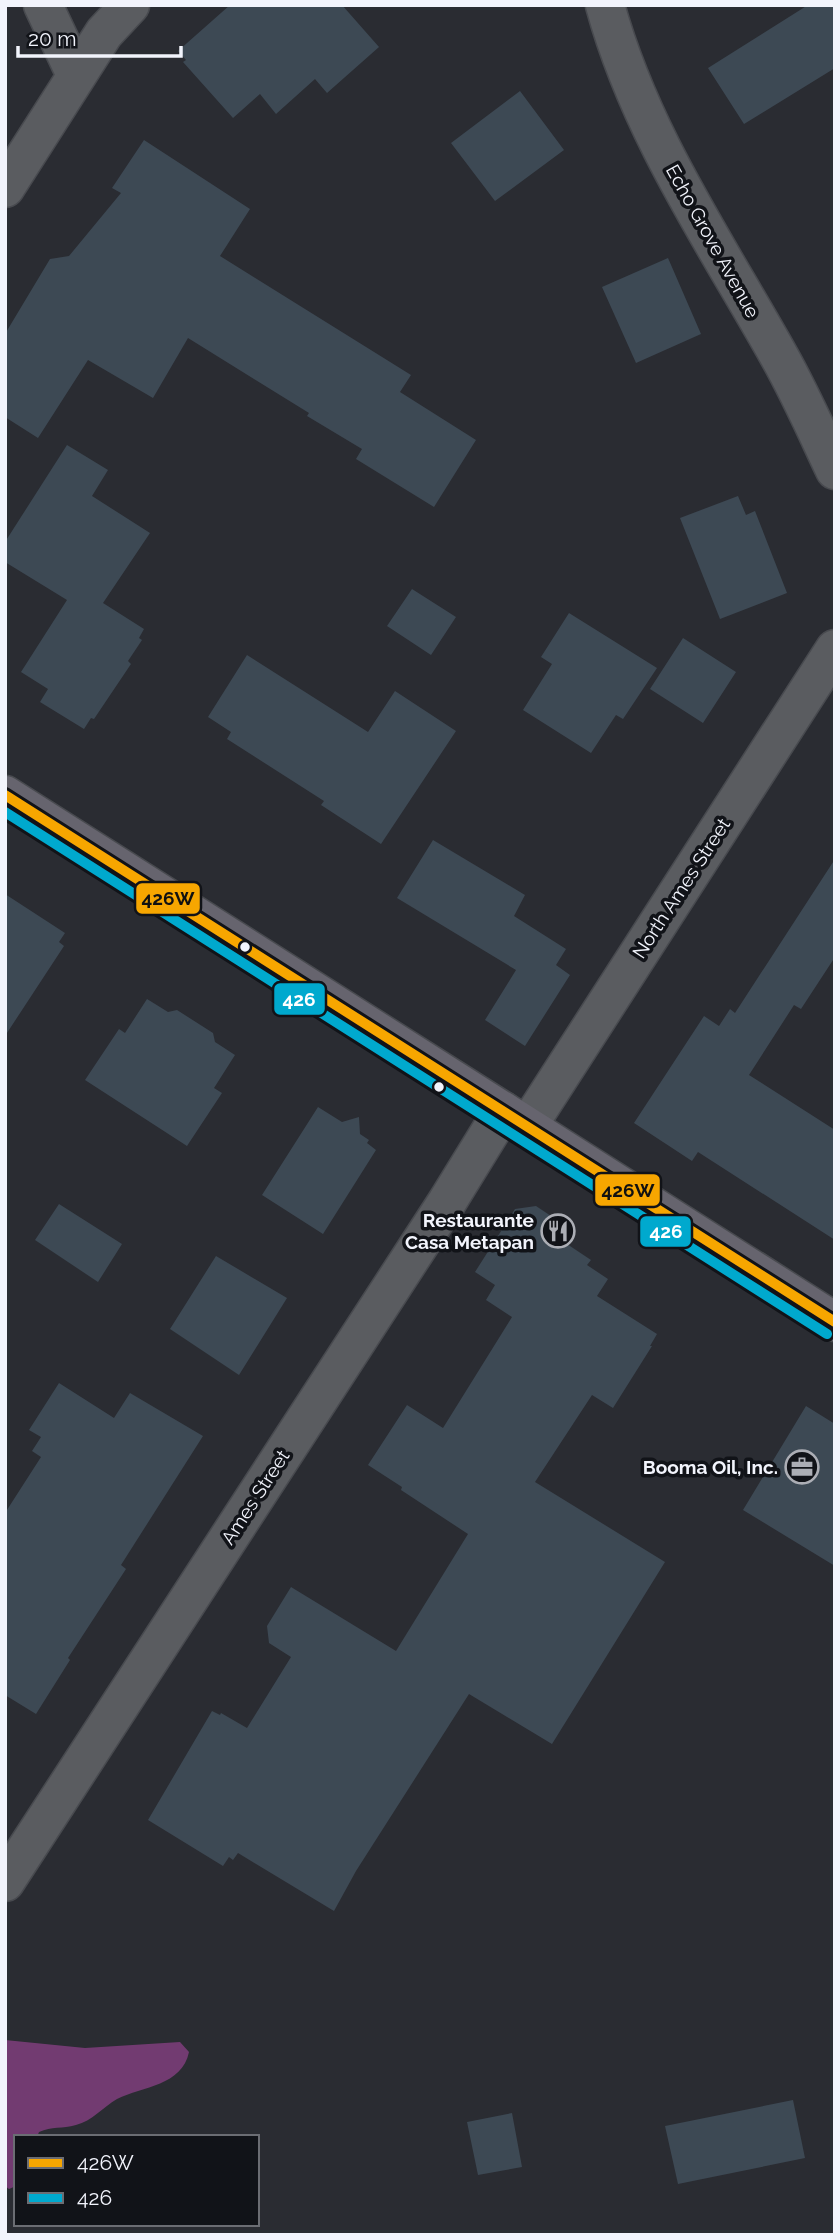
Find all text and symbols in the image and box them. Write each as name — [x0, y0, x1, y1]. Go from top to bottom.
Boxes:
scale bar — [18, 14, 180, 58]
text: 20 m — [28, 26, 76, 51]
street label: Echo Grove Avenue — [662, 161, 764, 321]
street label: North Ames Street — [628, 813, 735, 962]
line badge: 426W — [135, 882, 201, 915]
text: 426W — [142, 887, 195, 909]
unlabelled marker — [238, 940, 252, 954]
line badge: 426 — [273, 982, 326, 1016]
text: 426 — [282, 988, 316, 1010]
unlabelled marker — [432, 1080, 446, 1094]
line badge: 426W — [594, 1173, 661, 1207]
text: 426W — [602, 1179, 655, 1201]
place label: Restaurante Casa Metapan — [405, 1209, 534, 1253]
restaurant icon: Restaurante Casa Metapan — [539, 1212, 577, 1250]
line badge: 426 — [639, 1215, 692, 1248]
text: 426 — [649, 1220, 683, 1242]
street label: Ames Street — [216, 1445, 294, 1548]
office icon: Booma Oil, Inc. — [783, 1448, 821, 1486]
place label: Booma Oil, Inc. — [643, 1456, 778, 1478]
legend — [14, 2135, 259, 2226]
text: 426W — [77, 2150, 134, 2175]
text: 426 — [77, 2185, 112, 2210]

